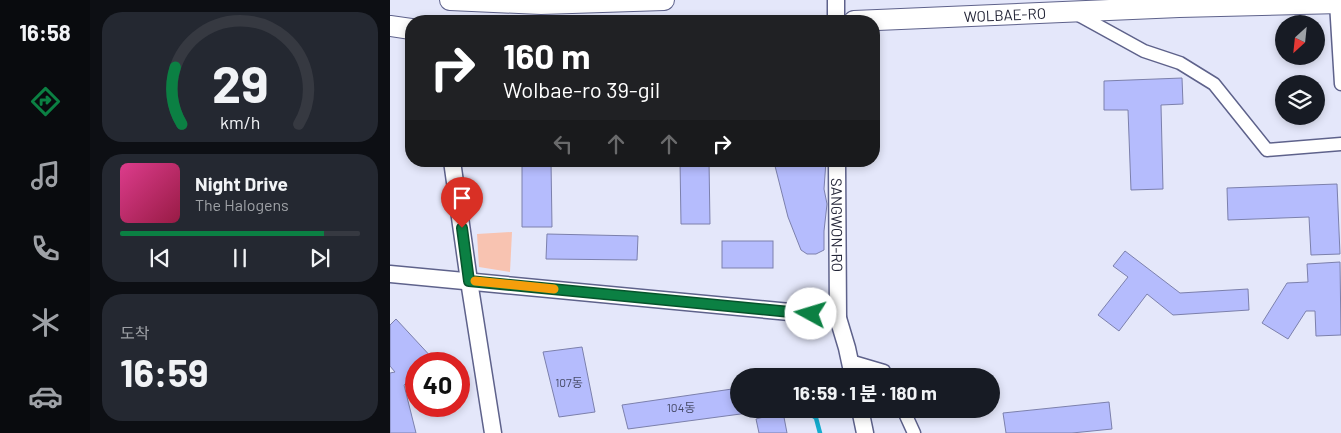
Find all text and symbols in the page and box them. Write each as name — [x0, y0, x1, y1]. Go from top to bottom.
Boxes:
street label: WOLBAE-RO — [963, 4, 1046, 25]
north arrow — [1275, 15, 1325, 65]
map controls — [1275, 15, 1325, 125]
text: 16:58 — [19, 19, 71, 45]
text: 160 m — [503, 34, 590, 76]
icon: right — [420, 35, 485, 100]
text: 29 — [212, 51, 268, 113]
button: layers — [1275, 75, 1325, 125]
text: Wolbae-ro 39-gil — [503, 76, 660, 102]
icon: directions — [28, 84, 63, 119]
text: km/h — [220, 111, 260, 133]
icon: left — [549, 130, 577, 158]
icon: ahead — [602, 130, 630, 158]
icon: ahead — [655, 130, 683, 158]
icon: right — [708, 130, 736, 158]
icon: music — [28, 158, 63, 193]
text: Night Drive — [195, 172, 288, 195]
pin — [441, 177, 483, 228]
street label: SANGWON-RO — [828, 178, 847, 272]
icon: arrive — [448, 184, 476, 212]
text: The Halogens — [195, 195, 289, 214]
icon: phone — [28, 231, 63, 266]
icon: previous — [146, 244, 174, 272]
icon: pause — [226, 244, 254, 272]
icon: next — [306, 244, 334, 272]
position arrow — [784, 287, 836, 339]
icon: climate — [28, 305, 63, 340]
text: 도착 — [120, 323, 149, 342]
text: 16:59 — [120, 349, 208, 395]
speed limit sign: 40 — [405, 352, 470, 417]
house number: 107동 — [555, 375, 583, 389]
icon: car — [28, 379, 63, 414]
text: 16:59 · 1 분 · 180 m — [793, 381, 937, 404]
house number: 104동 — [667, 400, 695, 414]

